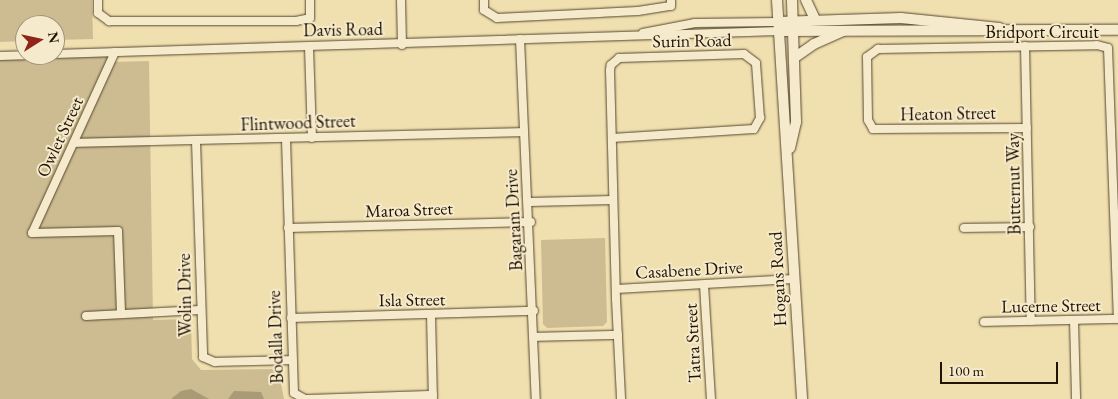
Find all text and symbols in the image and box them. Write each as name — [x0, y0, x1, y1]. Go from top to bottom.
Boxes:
north arrow — [15, 15, 65, 65]
street label: Davis Road — [303, 19, 383, 41]
street label: Bridport Circuit — [985, 21, 1099, 43]
text: N — [44, 30, 64, 45]
street label: Surin Road — [652, 30, 732, 52]
street label: Owlet Street — [32, 93, 88, 181]
street label: Heaton Street — [900, 102, 996, 126]
street label: Flintwood Street — [240, 110, 356, 136]
street label: Butternut Way — [1002, 133, 1026, 235]
street label: Bagaram Drive — [501, 169, 527, 271]
street label: Maroa Street — [365, 198, 453, 222]
street label: Hogans Road — [765, 231, 791, 327]
street label: Wolin Drive — [173, 253, 197, 337]
street label: Casabene Drive — [635, 256, 743, 284]
street label: Isla Street — [379, 289, 445, 311]
street label: Bodalla Drive — [264, 290, 288, 384]
street label: Lucerne Street — [1001, 294, 1101, 318]
street label: Tatra Street — [680, 303, 706, 383]
scale bar — [943, 352, 1060, 384]
text: 100 m — [948, 361, 984, 380]

